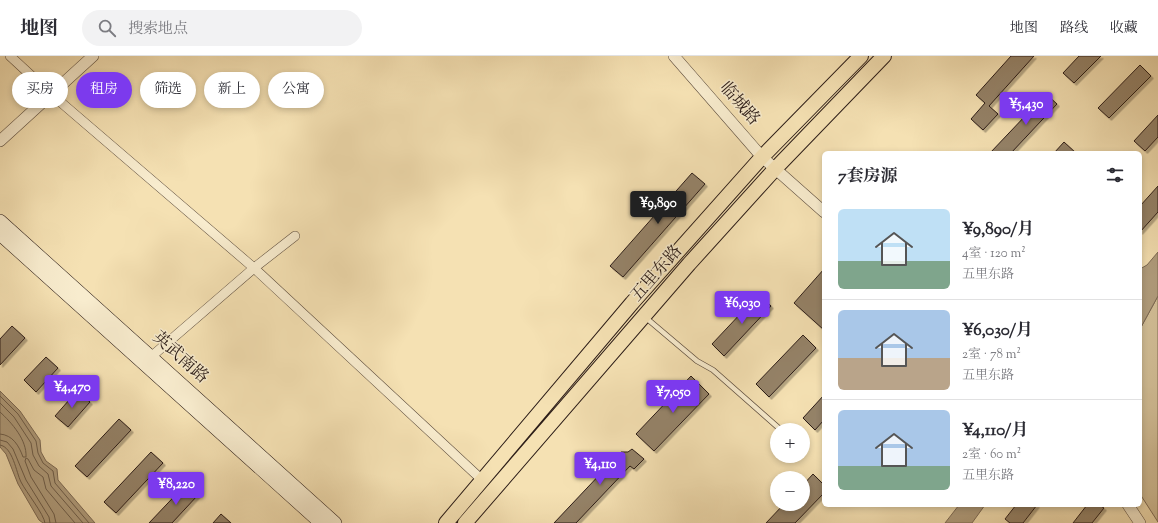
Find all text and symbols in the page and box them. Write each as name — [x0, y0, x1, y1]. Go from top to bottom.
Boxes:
search box — [82, 10, 362, 46]
text: 地图 — [20, 16, 58, 43]
icon: search — [96, 17, 118, 39]
text: 搜索地点 — [128, 19, 188, 40]
text: 地图 — [1010, 19, 1038, 39]
text: 路线 — [1060, 19, 1088, 39]
text: 收藏 — [1110, 19, 1138, 39]
chip: 买房 — [12, 72, 68, 108]
chip: 租房 — [76, 72, 132, 108]
chip: 筛选 — [140, 72, 196, 108]
chip: 新上 — [204, 72, 260, 108]
chip: 公寓 — [268, 72, 324, 108]
street label: 临城路 — [713, 77, 765, 131]
pin: ¥5,430 — [993, 92, 1059, 126]
text: ¥5,430 — [1009, 96, 1043, 114]
icon: filters — [1104, 164, 1126, 186]
text: 7套房源 — [838, 165, 898, 189]
pin: ¥9,890 — [625, 191, 691, 225]
text: ¥9,890 — [639, 195, 677, 213]
text: ¥9,890/月 — [962, 218, 1034, 242]
icon: home — [870, 225, 918, 273]
street label: 五里东路 — [626, 240, 688, 308]
text: 4室 · 120 m² — [962, 245, 1026, 263]
text: 五里东路 — [962, 266, 1014, 284]
pin: ¥6,030 — [709, 291, 775, 325]
text: ¥6,030 — [724, 295, 760, 313]
text: ¥6,030/月 — [962, 319, 1033, 343]
street label: 英武南路 — [147, 326, 213, 390]
icon: home — [870, 326, 918, 374]
text: 2室 · 78 m² — [962, 346, 1021, 364]
text: 五里东路 — [962, 367, 1014, 385]
pin: ¥4,470 — [39, 375, 105, 409]
text: ¥4,470 — [53, 379, 91, 397]
pin: ¥7,050 — [640, 380, 706, 414]
text: ¥7,050 — [655, 384, 691, 402]
text: ¥4,110/月 — [962, 419, 1028, 443]
map controls — [770, 423, 810, 511]
button: + — [770, 423, 810, 463]
icon: home — [870, 426, 918, 474]
text: 2室 · 60 m² — [962, 446, 1021, 464]
pin: ¥4,110 — [567, 452, 633, 486]
text: ¥4,110 — [584, 456, 617, 474]
text: 五里东路 — [962, 467, 1014, 485]
button: − — [770, 471, 810, 511]
pin: ¥8,220 — [143, 472, 209, 506]
text: ¥8,220 — [157, 476, 195, 494]

